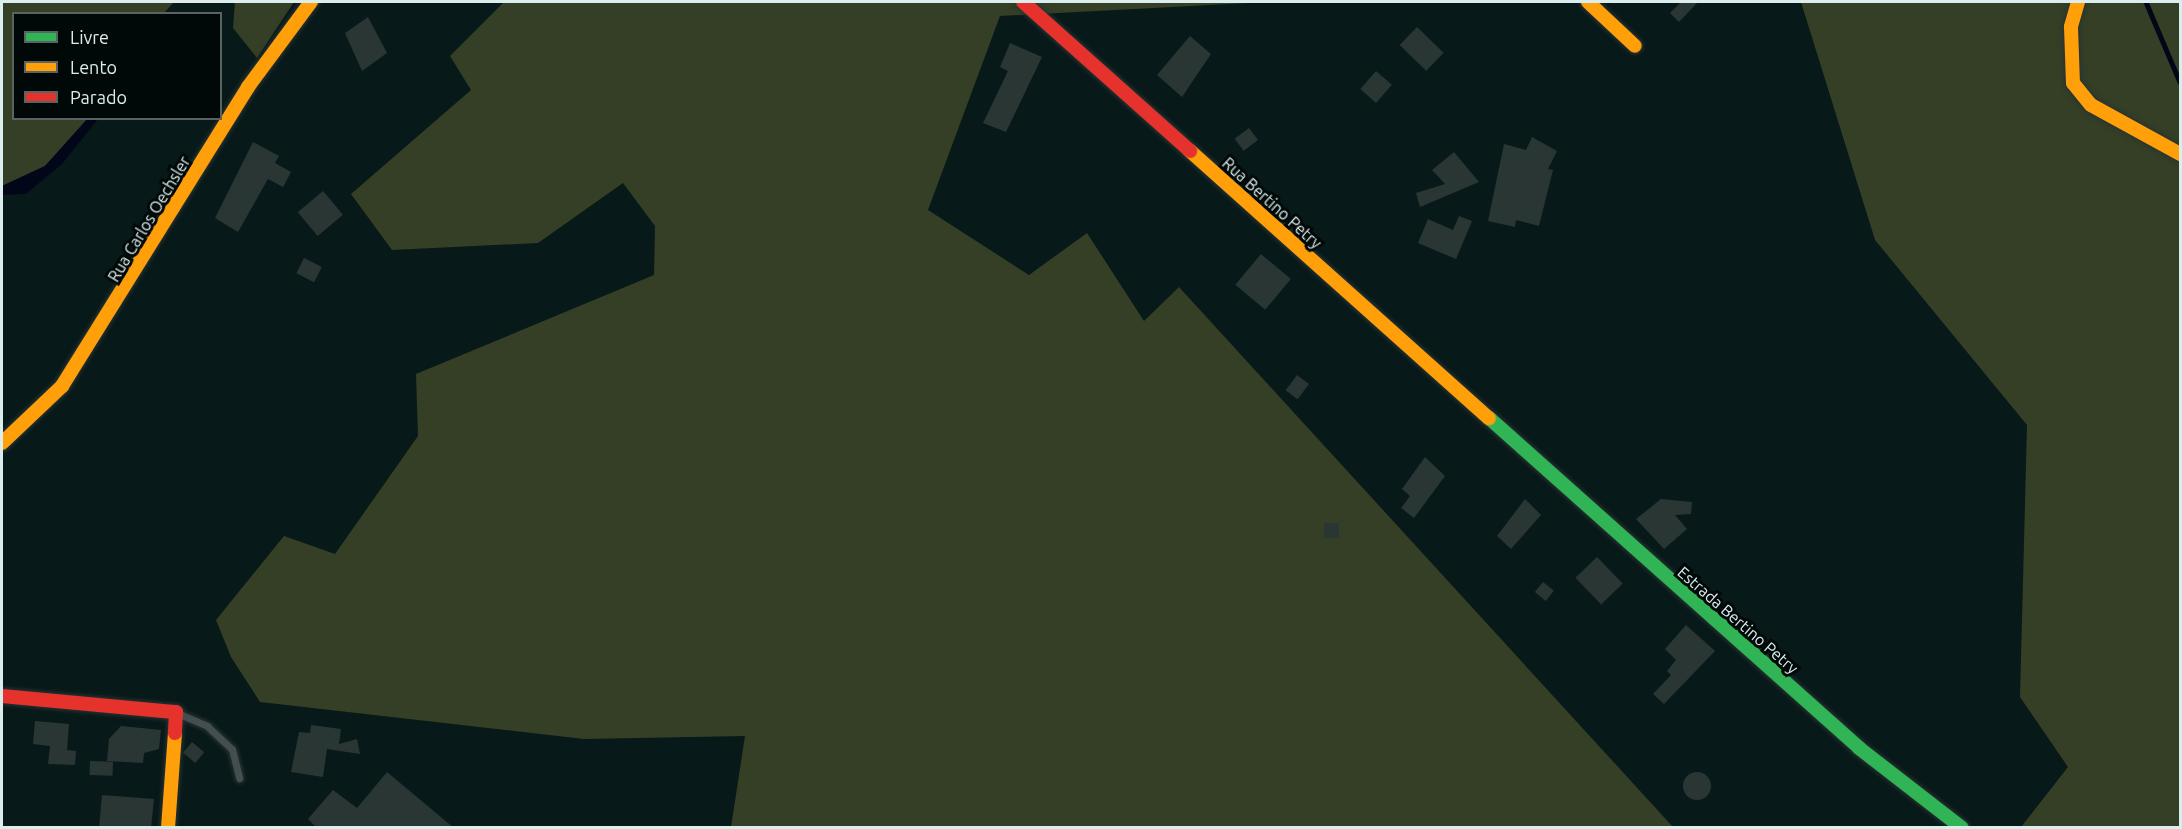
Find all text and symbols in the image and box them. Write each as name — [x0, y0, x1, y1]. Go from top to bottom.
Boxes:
legend — [12, 12, 222, 120]
text: Livre — [70, 27, 109, 47]
text: Lento — [70, 57, 117, 77]
text: Parado — [70, 87, 127, 107]
street label: Rua Carlos Oechsler — [104, 153, 194, 285]
street label: Rua Bertino Petry — [1218, 153, 1326, 253]
street label: Estrada Bertino Petry — [1674, 562, 1802, 678]

